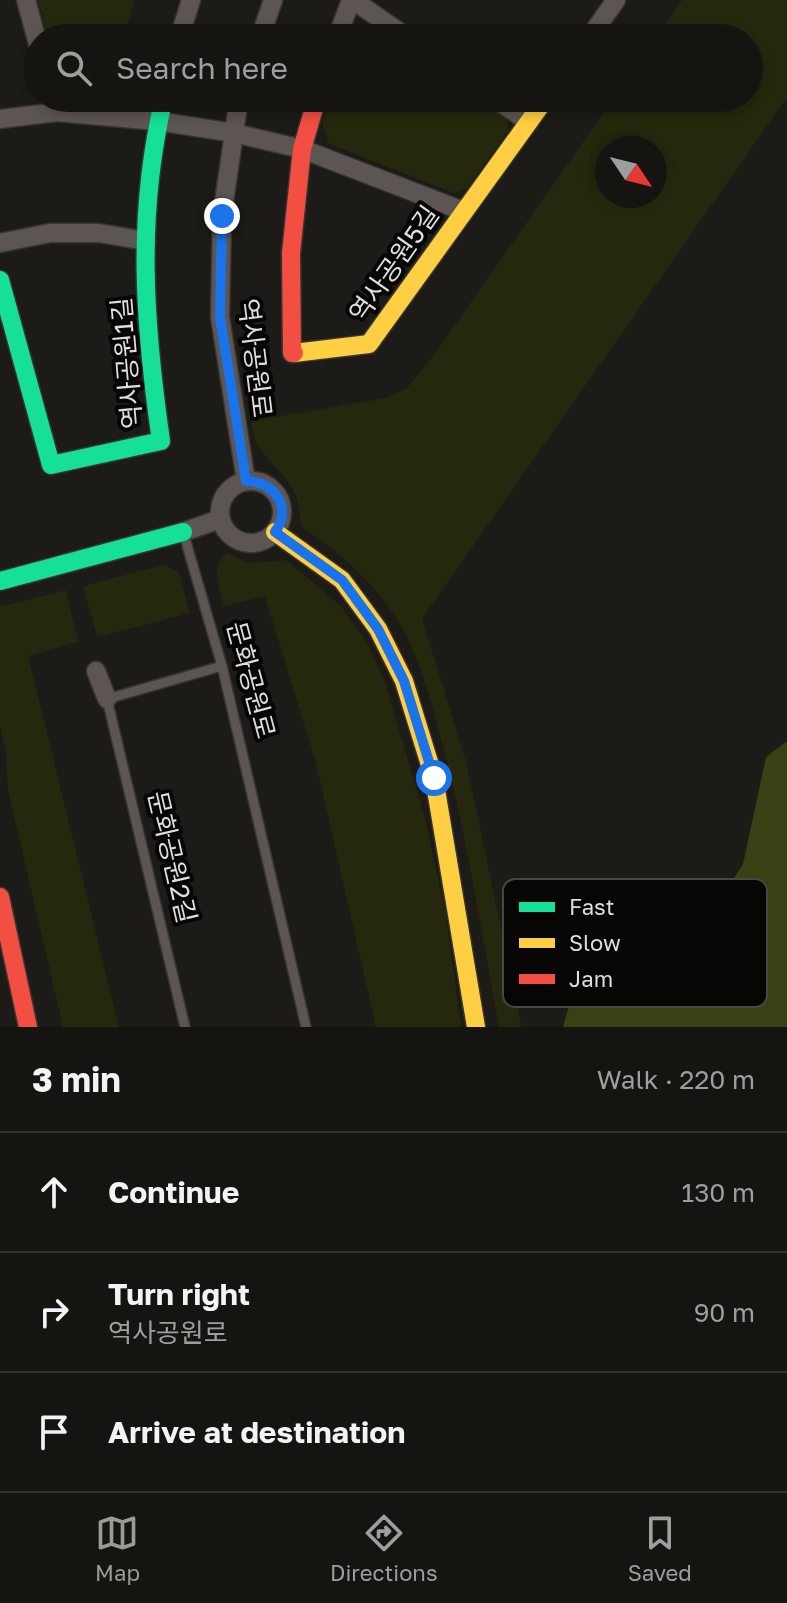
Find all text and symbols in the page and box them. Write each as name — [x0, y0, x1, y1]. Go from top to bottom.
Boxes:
search box — [24, 24, 763, 112]
icon: search — [52, 46, 96, 90]
text: Search here — [116, 50, 288, 86]
north arrow — [595, 136, 667, 208]
route end — [204, 198, 240, 234]
street label: 역사공원5길 — [342, 200, 445, 328]
street label: 역사공원1길 — [105, 296, 148, 430]
street label: 역사공원로 — [233, 297, 278, 419]
street label: 문화공원로 — [221, 618, 282, 742]
route start — [416, 760, 452, 796]
street label: 문화공원2길 — [142, 788, 203, 926]
legend — [503, 879, 767, 1007]
text: Fast — [569, 893, 615, 920]
text: Slow — [569, 929, 621, 956]
text: Jam — [569, 965, 613, 992]
text: 3 min — [32, 1059, 121, 1099]
text: Walk · 220 m — [597, 1064, 755, 1095]
icon: ahead — [32, 1170, 76, 1214]
text: Continue — [108, 1174, 239, 1210]
text: 130 m — [682, 1177, 755, 1208]
text: Turn right — [108, 1276, 250, 1312]
icon: right — [32, 1290, 76, 1334]
text: 90 m — [694, 1297, 755, 1328]
text: 역사공원로 — [108, 1317, 228, 1348]
icon: arrive — [32, 1410, 76, 1454]
text: Arrive at destination — [108, 1414, 405, 1450]
tab: Map — [95, 1511, 140, 1586]
tab: Directions — [330, 1511, 438, 1586]
tab: Saved — [628, 1511, 692, 1586]

